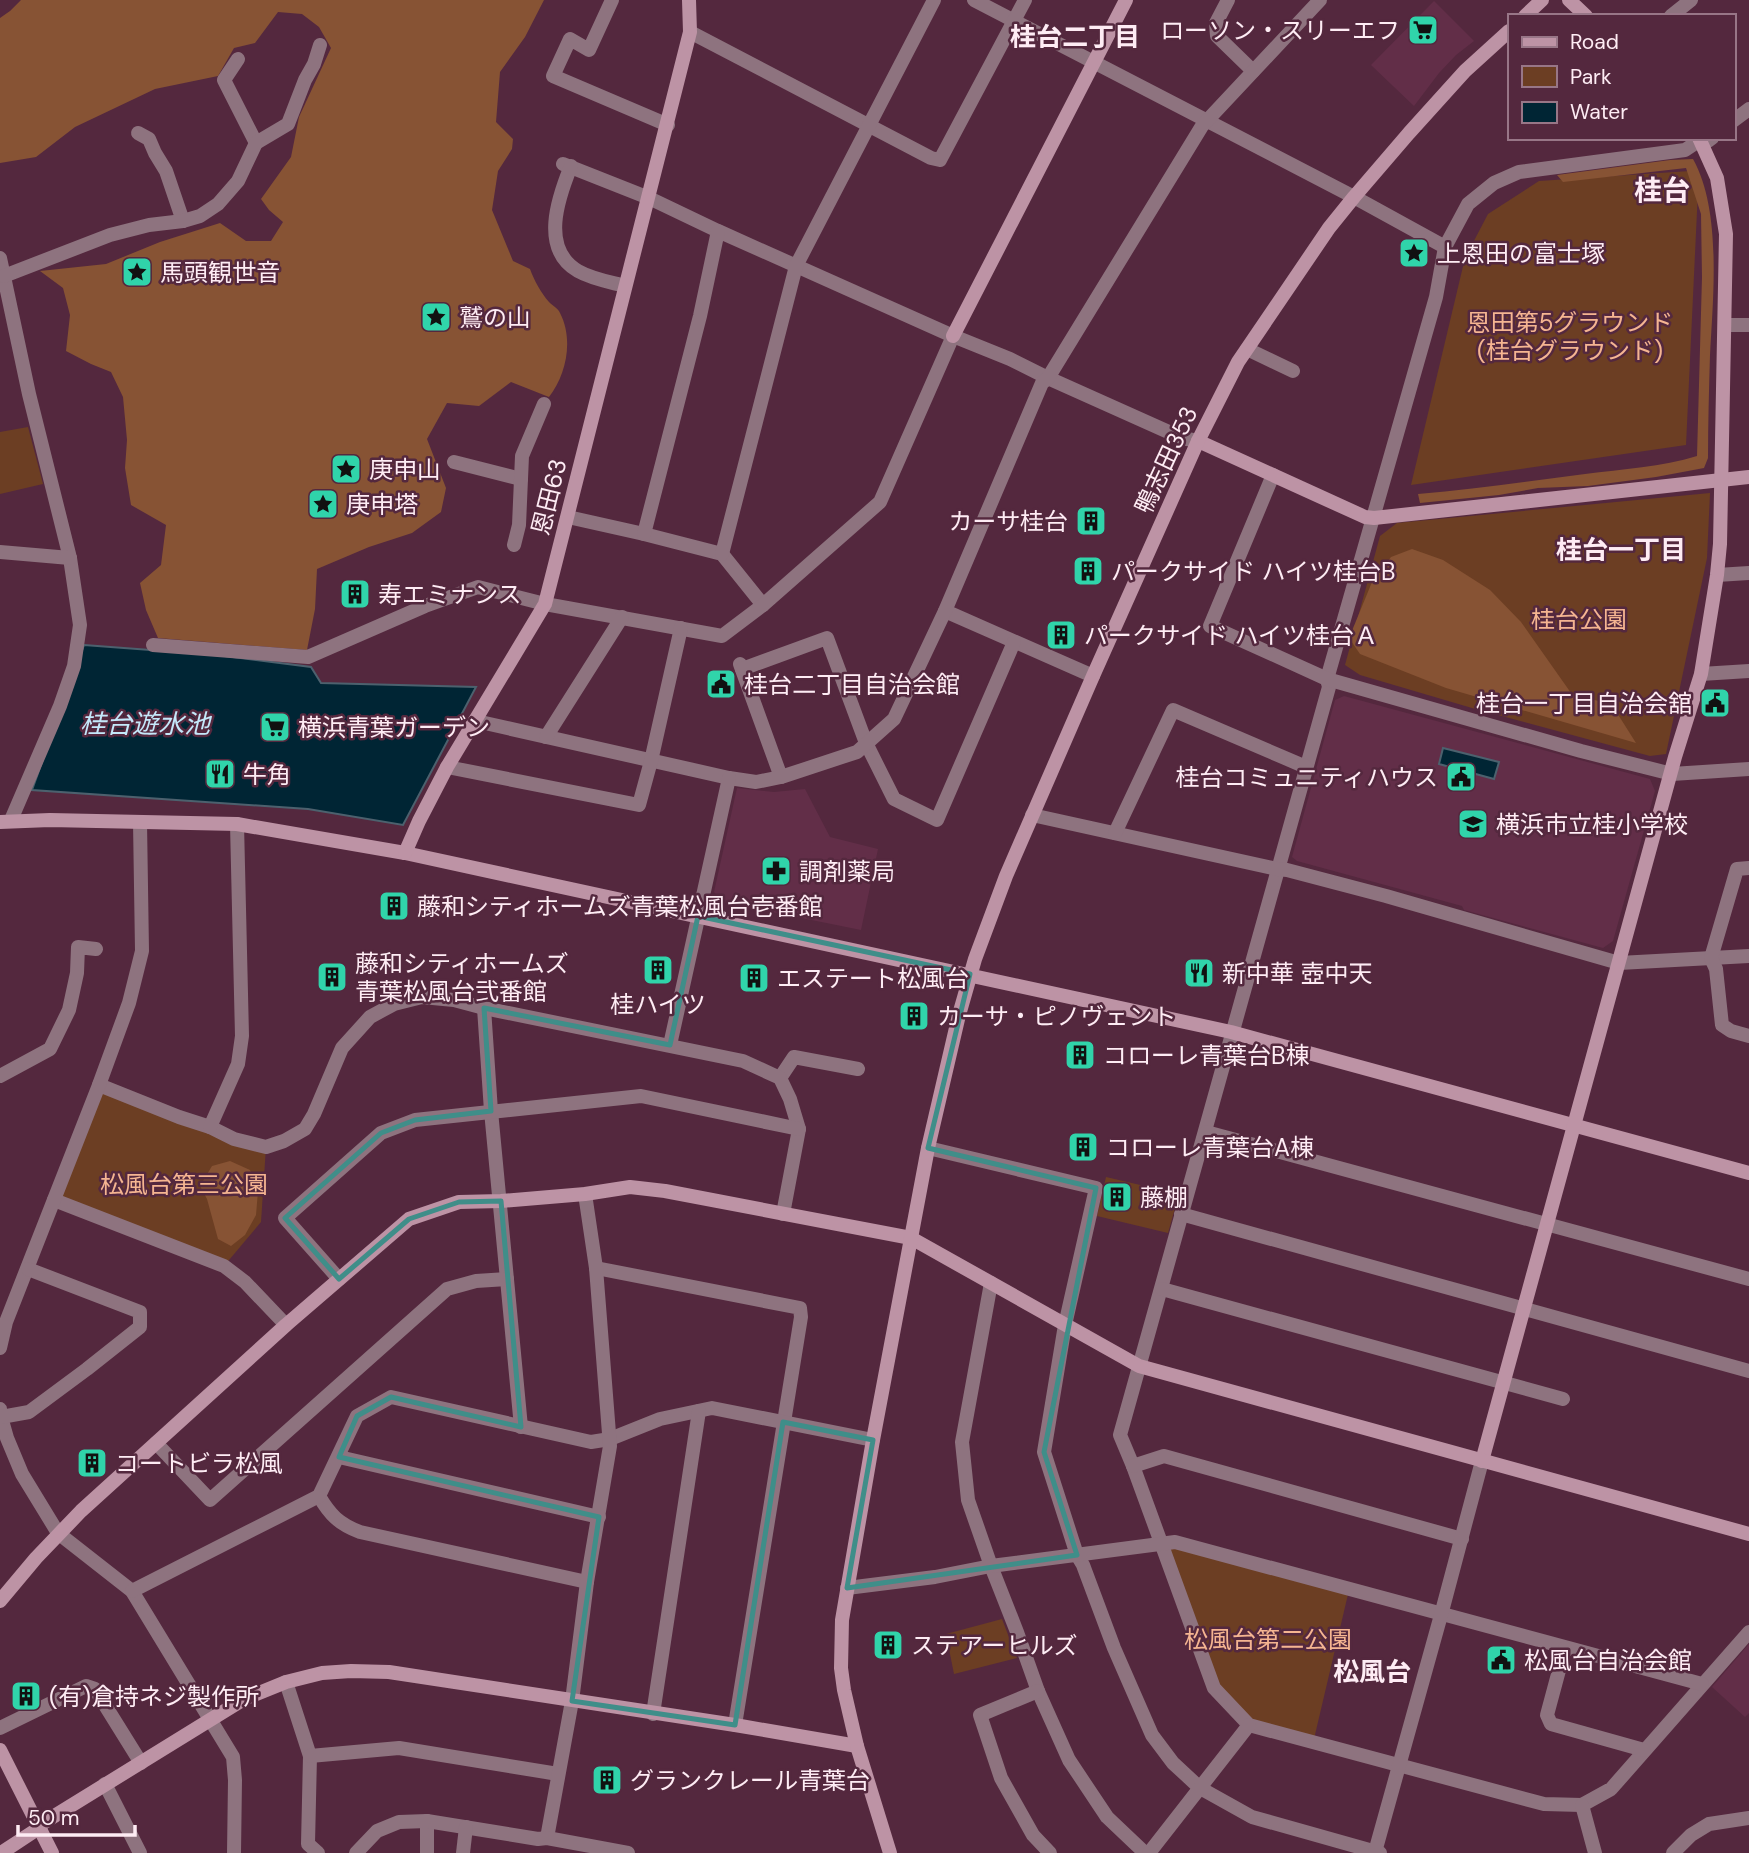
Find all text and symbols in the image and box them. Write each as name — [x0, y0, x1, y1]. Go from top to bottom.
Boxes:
supermarket icon: ローソン・スリーエフ — [1406, 13, 1440, 47]
legend — [1508, 14, 1735, 140]
place label: ローソン・スリーエフ — [1160, 15, 1400, 46]
district label: 桂台二丁目 — [1010, 20, 1140, 54]
text: Road — [1570, 28, 1619, 56]
text: Park — [1570, 63, 1612, 91]
text: Water — [1570, 98, 1628, 126]
district label: 桂台 — [1634, 172, 1690, 209]
place icon: 上恩田の富士塚 — [1397, 236, 1431, 270]
place label: 上恩田の富士塚 — [1437, 238, 1605, 269]
place icon: 馬頭観世音 — [120, 255, 154, 289]
place label: 馬頭観世音 — [160, 257, 280, 288]
place icon: 鷲の山 — [419, 300, 453, 334]
place label: 鷲の山 — [459, 302, 531, 333]
park label: 恩田第5グラウンド (桂台グラウンド) — [1467, 307, 1673, 366]
street label: 鴨志田353 — [1128, 401, 1204, 519]
place icon: 庚申山 — [329, 452, 363, 486]
place label: 庚申山 — [369, 454, 441, 485]
street label: 恩田63 — [525, 456, 573, 538]
place icon: 庚申塔 — [306, 487, 340, 521]
place label: 庚申塔 — [346, 489, 418, 520]
building icon: カーサ桂台 — [1074, 504, 1108, 538]
place label: カーサ桂台 — [948, 506, 1068, 537]
district label: 桂台一丁目 — [1556, 533, 1686, 567]
building icon: パークサイド ハイツ桂台B — [1071, 554, 1105, 588]
place label: パークサイド ハイツ桂台B — [1111, 556, 1395, 587]
building icon: 寿エミナンス — [338, 577, 372, 611]
place label: 寿エミナンス — [378, 579, 522, 610]
park label: 桂台公園 — [1531, 604, 1627, 635]
building icon: パークサイド ハイツ桂台Ａ — [1044, 618, 1078, 652]
place label: パークサイド ハイツ桂台Ａ — [1084, 620, 1378, 651]
public building icon: 桂台二丁目自治会館 — [704, 667, 738, 701]
place label: 桂台二丁目自治会館 — [744, 669, 960, 700]
public building icon: 桂台一丁目自治会舘 — [1698, 686, 1732, 720]
place label: 桂台一丁目自治会舘 — [1476, 688, 1692, 719]
water label: 桂台遊水池 — [80, 707, 213, 741]
supermarket icon: 横浜青葉ガーデン — [258, 710, 292, 744]
place label: 横浜青葉ガーデン — [298, 712, 490, 743]
restaurant icon: 牛角 — [203, 757, 237, 791]
place label: 牛角 — [243, 759, 291, 790]
public building icon: 桂台コミュニティハウス — [1444, 760, 1478, 794]
place label: 桂台コミュニティハウス — [1175, 762, 1438, 793]
school or university icon: 横浜市立桂小学校 — [1456, 807, 1490, 841]
place label: 横浜市立桂小学校 — [1496, 809, 1688, 840]
pharmacy icon: 調剤薬局 — [759, 854, 793, 888]
place label: 調剤薬局 — [799, 856, 895, 887]
building icon: 藤和シティホームズ青葉松風台壱番館 — [377, 889, 411, 923]
place label: 藤和シティホームズ青葉松風台壱番館 — [417, 891, 823, 922]
place label: 藤和シティホームズ 青葉松風台弐番館 — [355, 948, 569, 1007]
building icon: 桂ハイツ — [641, 953, 675, 987]
restaurant icon: 新中華 壺中天 — [1182, 956, 1216, 990]
place label: 新中華 壺中天 — [1222, 958, 1372, 989]
building icon: 藤和シティホームズ 青葉松風台弐番館 — [315, 960, 349, 994]
building icon: エステート松風台 — [737, 961, 771, 995]
place label: エステート松風台 — [777, 963, 969, 994]
place label: 桂ハイツ — [610, 989, 706, 1020]
building icon: カーサ・ピノヴェント — [897, 999, 931, 1033]
place label: カーサ・ピノヴェント — [937, 1001, 1177, 1032]
building icon: コローレ青葉台B棟 — [1063, 1038, 1097, 1072]
place label: コローレ青葉台B棟 — [1103, 1040, 1309, 1071]
building icon: コローレ青葉台A棟 — [1066, 1130, 1100, 1164]
place label: コローレ青葉台A棟 — [1106, 1132, 1314, 1163]
park label: 松風台第三公園 — [100, 1169, 268, 1200]
building icon: 藤棚 — [1100, 1180, 1134, 1214]
place label: 藤棚 — [1140, 1182, 1188, 1213]
building icon: コートビラ松風 — [75, 1446, 109, 1480]
place label: コートビラ松風 — [115, 1448, 283, 1479]
park label: 松風台第二公園 — [1184, 1624, 1352, 1655]
building icon: ステアーヒルズ — [871, 1628, 905, 1662]
place label: ステアーヒルズ — [911, 1630, 1078, 1661]
public building icon: 松風台自治会館 — [1484, 1643, 1518, 1677]
place label: 松風台自治会館 — [1524, 1645, 1692, 1676]
district label: 松風台 — [1333, 1655, 1411, 1689]
building icon: (有)倉持ネジ製作所 — [9, 1679, 43, 1713]
place label: (有)倉持ネジ製作所 — [49, 1681, 259, 1712]
building icon: グランクレール青葉台 — [590, 1763, 624, 1797]
place label: グランクレール青葉台 — [630, 1765, 870, 1796]
scale bar — [18, 1794, 135, 1838]
text: 50 m — [28, 1804, 79, 1832]

